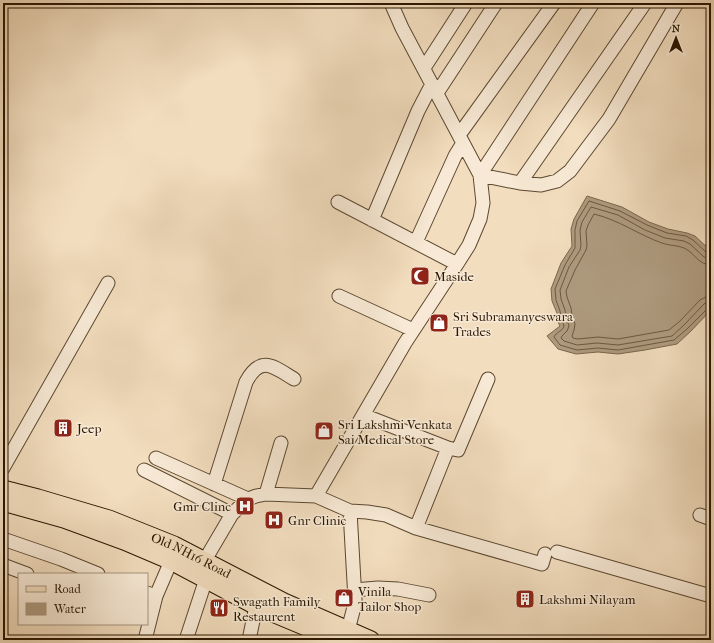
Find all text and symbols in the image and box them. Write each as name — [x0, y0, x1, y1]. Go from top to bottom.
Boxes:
north arrow — [656, 18, 696, 58]
text: N — [672, 22, 681, 35]
mosque icon: Maside — [409, 265, 431, 287]
place label: Maside — [434, 269, 475, 284]
place label: Sri Subramanyeswara Trades — [453, 309, 574, 339]
shop icon: Sri Subramanyeswara Trades — [428, 312, 450, 334]
building icon: Jeep — [52, 417, 74, 439]
place label: Sri Lakshmi Venkata Sai Medical Store — [338, 417, 453, 447]
shop icon: Sri Lakshmi Venkata Sai Medical Store — [313, 420, 335, 442]
place label: Jeep — [76, 421, 102, 436]
hospital icon: Gmr Clinc — [234, 495, 256, 517]
place label: Gmr Clinc — [173, 499, 231, 514]
hospital icon: Gnr Clinic — [263, 509, 285, 531]
place label: Gnr Clinic — [288, 513, 347, 528]
street label: Old NH16 Road — [149, 529, 235, 581]
legend — [18, 573, 148, 625]
text: Road — [54, 582, 81, 596]
place label: Vinila Tailor Shop — [357, 584, 421, 614]
shop icon: Vinila Tailor Shop — [333, 587, 355, 609]
building icon: Lakshmi Nilayam — [514, 588, 536, 610]
place label: Lakshmi Nilayam — [539, 592, 636, 607]
place label: Swagath Family Restaurent — [233, 594, 322, 624]
restaurant icon: Swagath Family Restaurent — [208, 597, 230, 619]
text: Water — [53, 602, 87, 616]

